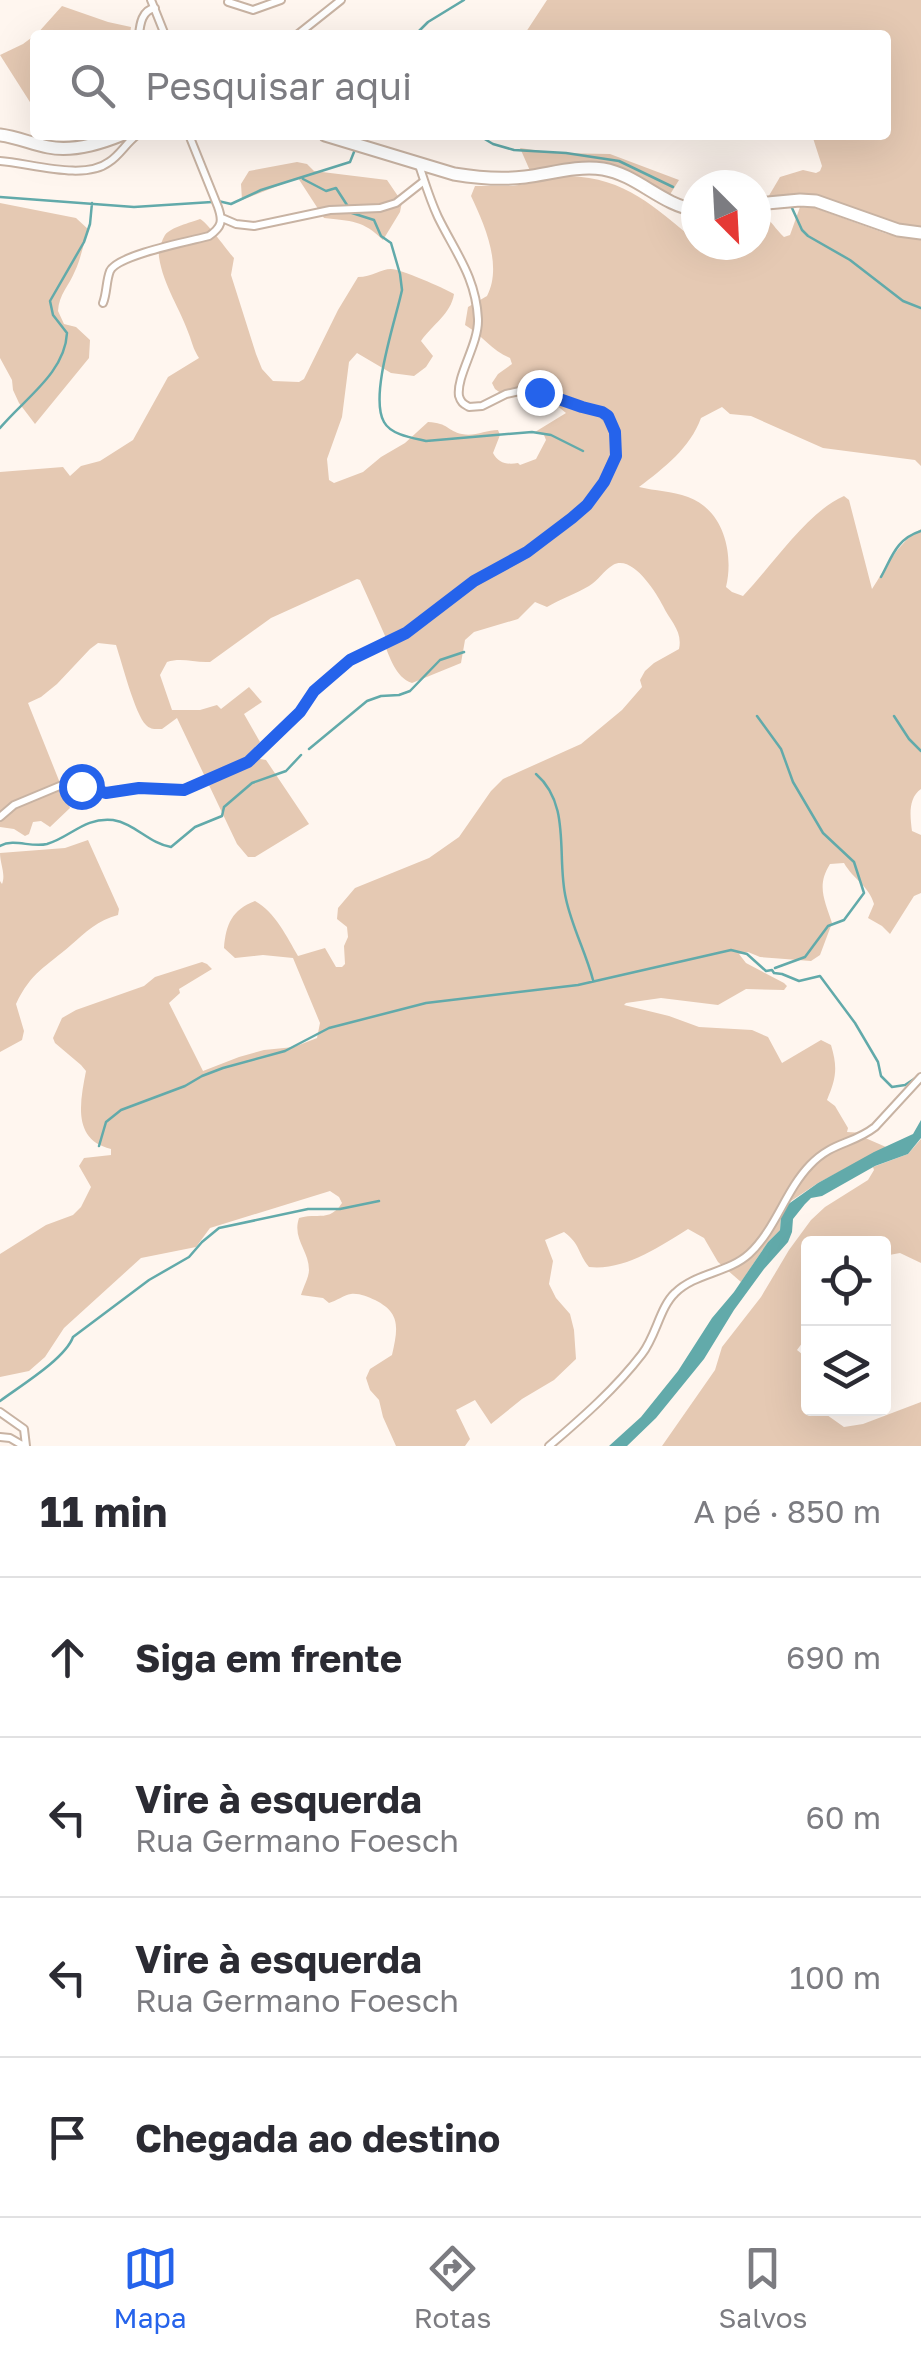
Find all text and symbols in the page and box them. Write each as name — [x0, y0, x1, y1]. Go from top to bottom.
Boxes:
search box — [30, 30, 891, 140]
icon: search — [65, 58, 120, 113]
text: Pesquisar aqui — [145, 63, 412, 108]
north arrow — [681, 170, 771, 260]
route end — [517, 370, 563, 416]
route start — [59, 764, 105, 810]
map controls — [801, 1236, 891, 1416]
button: locate — [801, 1236, 891, 1326]
button: layers — [801, 1326, 891, 1416]
text: 11 min — [40, 1486, 167, 1536]
text: A pé · 850 m — [693, 1492, 881, 1530]
icon: ahead — [40, 1630, 95, 1685]
text: Siga em frente — [135, 1635, 402, 1680]
text: 690 m — [786, 1638, 881, 1676]
text: Vire à esquerda — [135, 1776, 422, 1821]
icon: left — [40, 1790, 95, 1845]
text: 60 m — [805, 1798, 881, 1836]
text: Rua Germano Foesch — [135, 1821, 459, 1859]
text: Vire à esquerda — [135, 1936, 422, 1981]
icon: left — [40, 1950, 95, 2005]
text: 100 m — [789, 1958, 881, 1996]
text: Rua Germano Foesch — [135, 1981, 459, 2019]
icon: arrive — [40, 2110, 95, 2165]
text: Chegada ao destino — [135, 2115, 500, 2160]
tab: Mapa — [114, 2241, 187, 2334]
tab: Rotas — [414, 2241, 491, 2334]
tab: Salvos — [718, 2241, 807, 2334]

